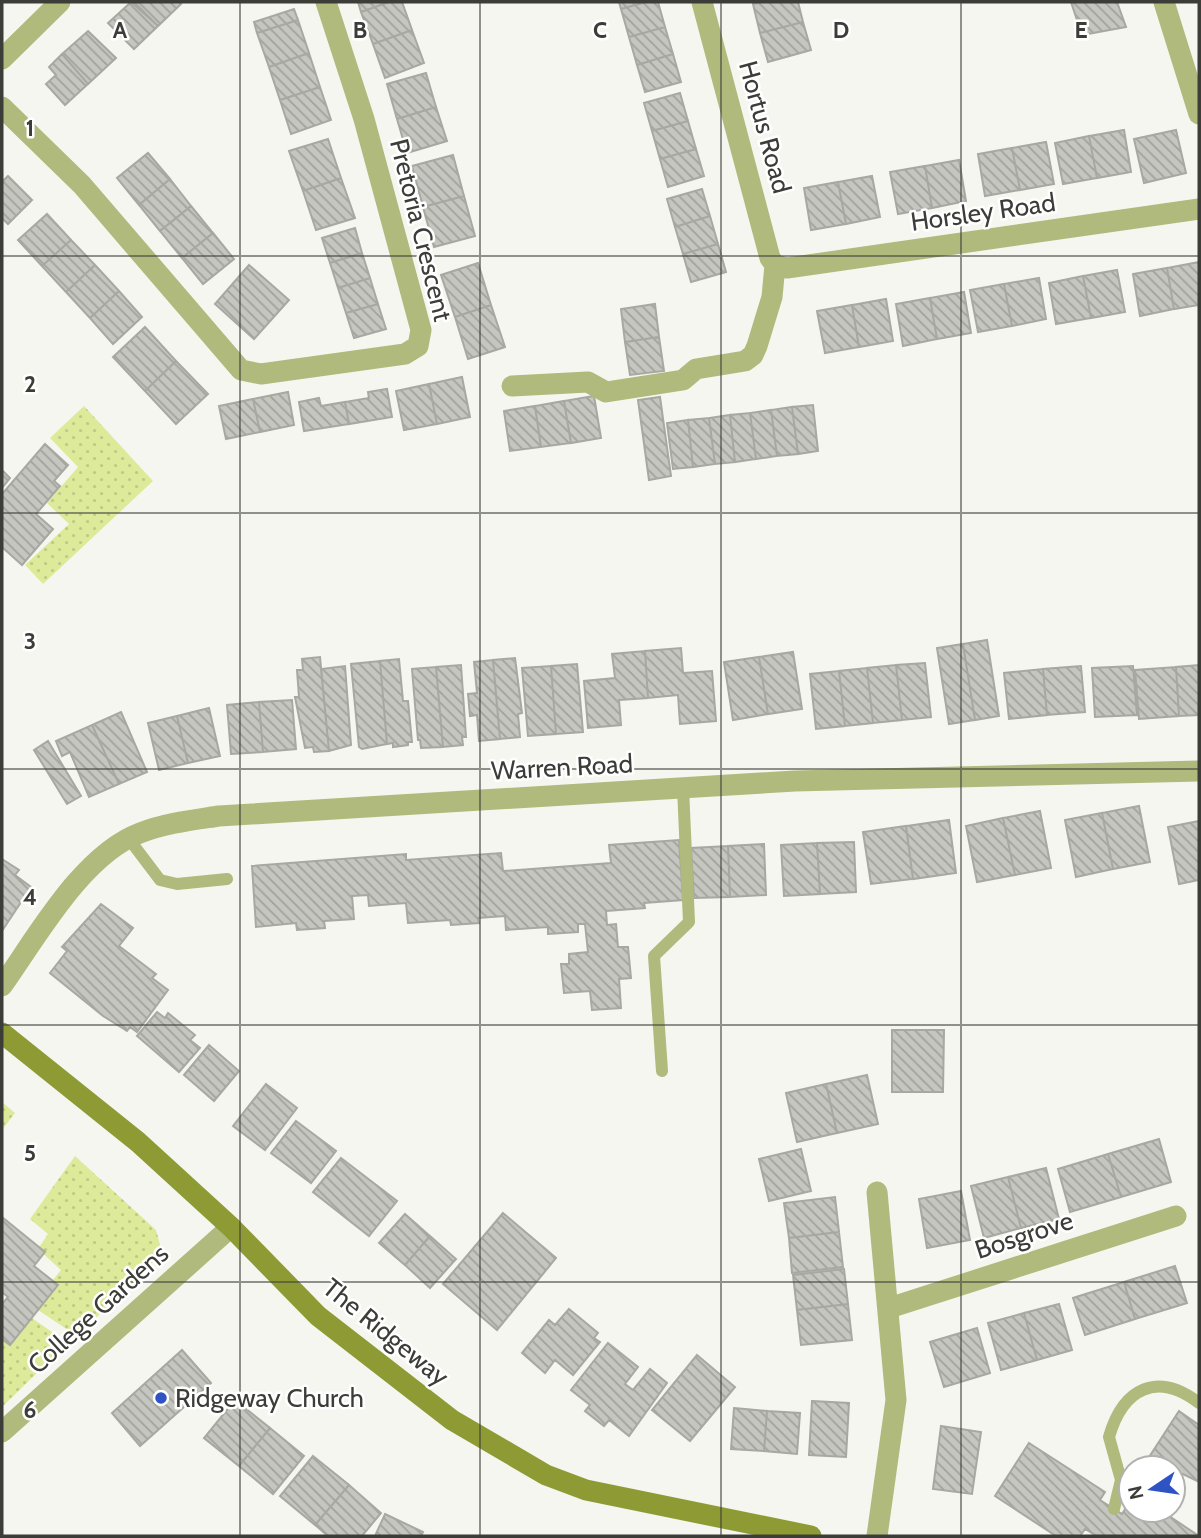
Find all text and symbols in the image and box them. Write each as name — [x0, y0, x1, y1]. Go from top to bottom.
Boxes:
text: A — [113, 16, 128, 44]
text: B — [353, 16, 367, 44]
text: C — [593, 16, 607, 44]
text: D — [833, 16, 849, 44]
text: E — [1074, 16, 1088, 44]
street label: Hortus Road — [732, 57, 798, 197]
text: 1 — [26, 114, 34, 142]
street label: Pretoria Crescent — [383, 136, 459, 325]
street label: Horsley Road — [909, 186, 1057, 238]
text: 2 — [24, 370, 36, 398]
text: 3 — [24, 627, 36, 655]
street label: Warren Road — [490, 747, 634, 787]
text: 4 — [23, 883, 37, 911]
text: 5 — [24, 1139, 36, 1167]
street label: Bosgrove — [971, 1204, 1077, 1266]
street label: College Gardens — [21, 1237, 175, 1381]
street label: The Ridgeway — [317, 1272, 455, 1392]
place label: Ridgeway Church — [175, 1382, 364, 1414]
marker: Ridgeway Church — [153, 1390, 169, 1406]
text: 6 — [24, 1396, 36, 1424]
north arrow — [1117, 1454, 1187, 1524]
text: N — [1123, 1484, 1149, 1502]

